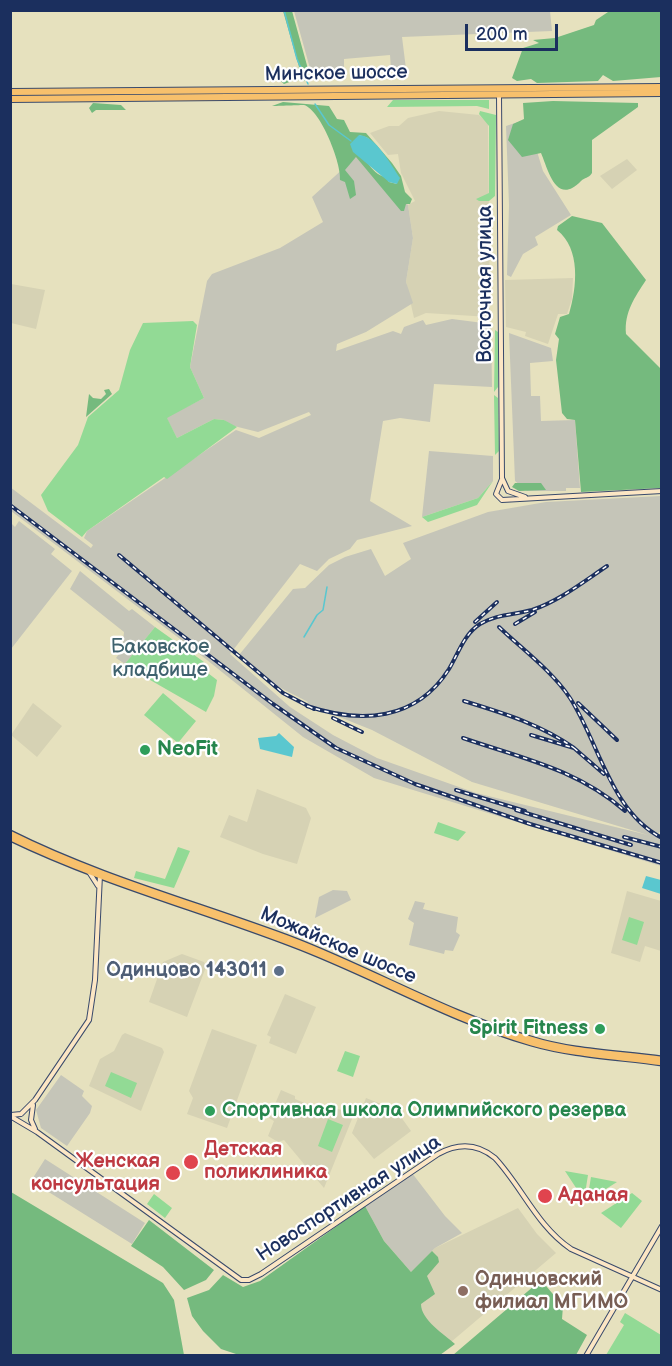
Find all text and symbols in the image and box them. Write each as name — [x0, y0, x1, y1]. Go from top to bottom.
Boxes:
scale bar — [468, 12, 561, 50]
text: 200 m — [476, 24, 528, 45]
street label: Минское шоссе — [264, 61, 408, 87]
street label: Восточная улица — [474, 205, 498, 363]
park label: Баковское кладбище — [111, 636, 209, 683]
place label: NeoFit — [157, 738, 218, 762]
marker: NeoFit — [138, 743, 152, 757]
street label: Можайское шоссе — [256, 902, 420, 990]
place label: Одинцово 143011 — [106, 959, 267, 983]
marker: Одинцово 143011 — [272, 964, 286, 978]
place label: Spirit Fitness — [469, 1017, 588, 1041]
marker: Spirit Fitness — [593, 1022, 607, 1036]
place label: Спортивная школа Олимпийского резерва — [222, 1099, 626, 1123]
marker: Спортивная школа Олимпийского резерва — [203, 1104, 217, 1118]
street label: Новоспортивная улица — [252, 1130, 446, 1268]
place label: Детская поликлиника — [204, 1138, 327, 1185]
place label: Женская консультация — [31, 1150, 160, 1197]
marker: Детская поликлиника — [182, 1153, 200, 1171]
marker: Женская консультация — [164, 1164, 182, 1182]
place label: Аданая — [558, 1184, 628, 1208]
marker: Аданая — [536, 1187, 554, 1205]
place label: Одинцовский филиал МГИМО — [475, 1268, 628, 1315]
marker: Одинцовский филиал МГИМО — [456, 1284, 470, 1298]

